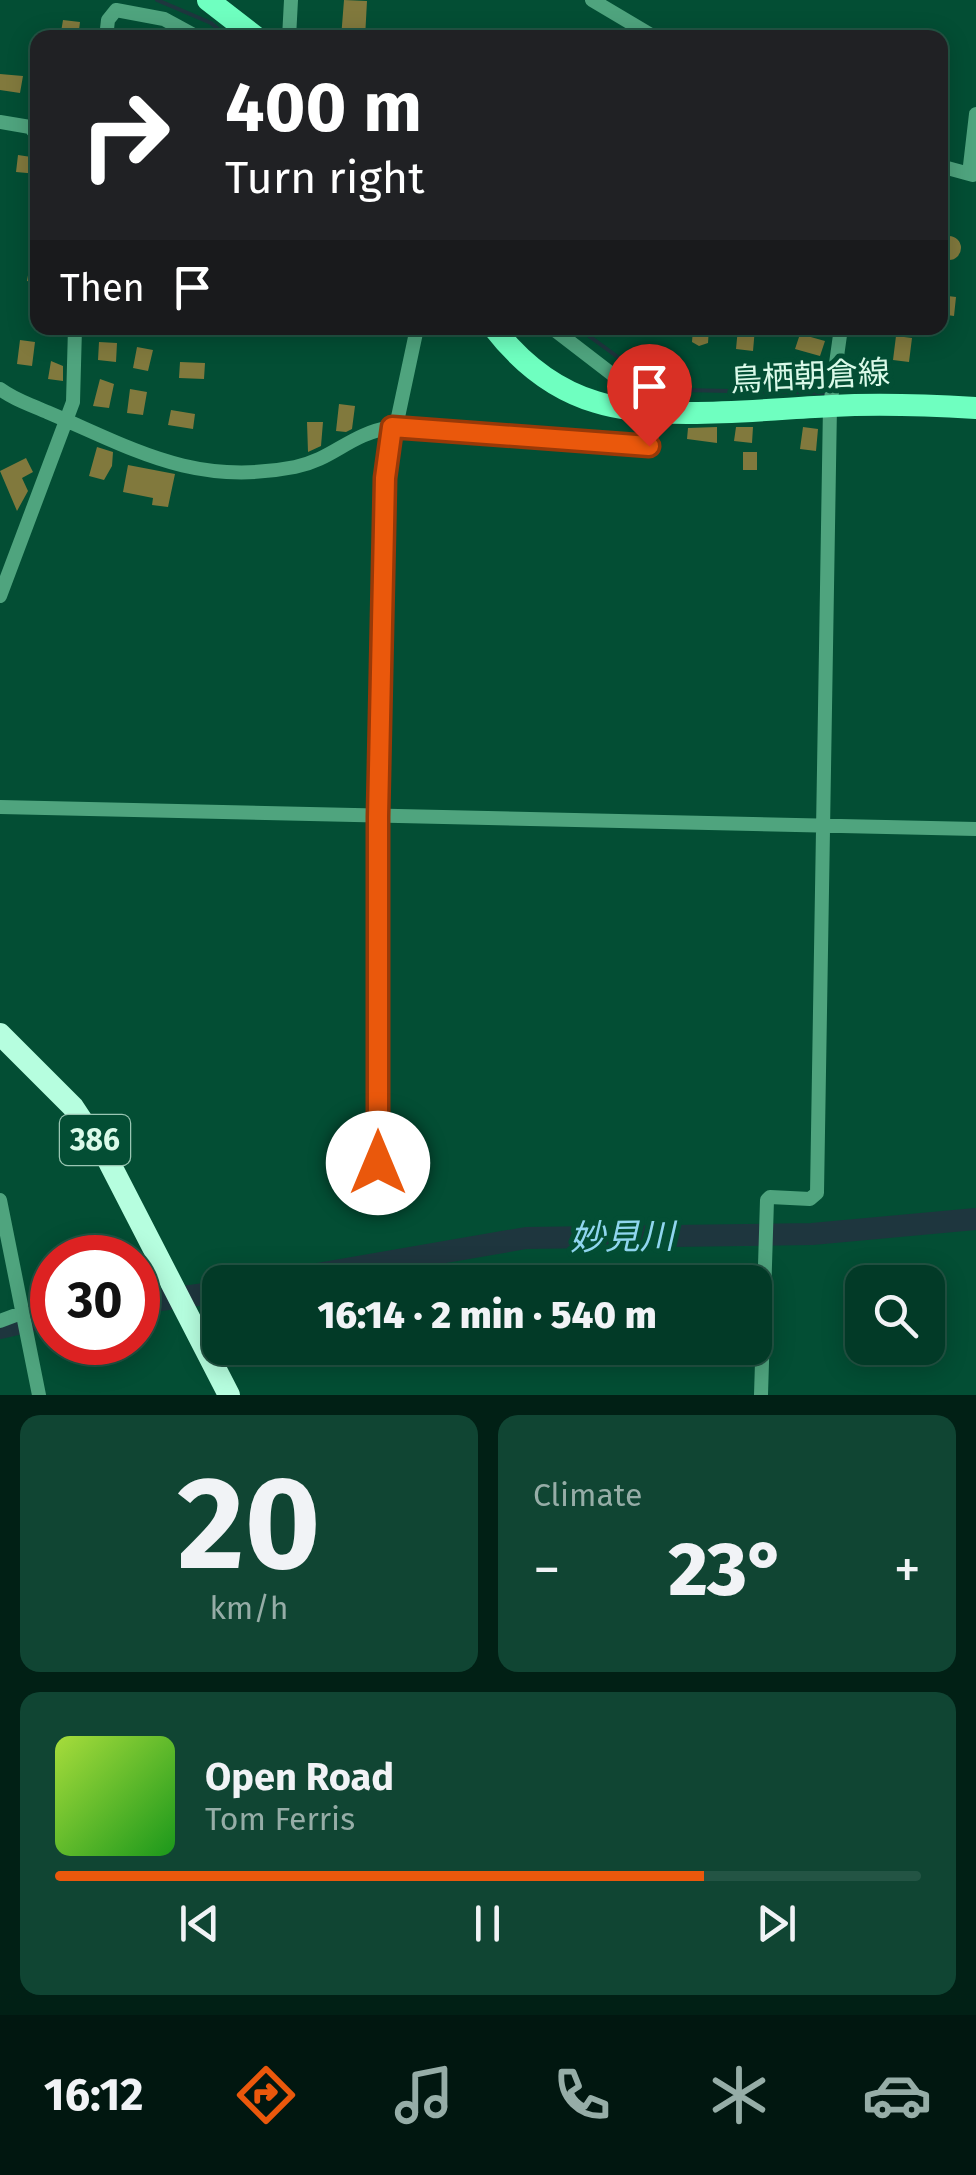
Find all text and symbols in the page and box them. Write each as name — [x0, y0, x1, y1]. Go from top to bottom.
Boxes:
text: 400 m — [225, 66, 422, 150]
icon: right — [60, 70, 190, 200]
text: Turn right — [225, 151, 424, 205]
icon: arrive — [165, 260, 220, 315]
text: Then — [60, 265, 145, 311]
pin — [607, 344, 692, 447]
street label: 鳥栖朝倉線 — [729, 353, 891, 399]
icon: arrive — [622, 359, 677, 414]
position arrow — [326, 1111, 430, 1215]
road number: 386 — [60, 1115, 130, 1165]
water label: 妙見川 — [569, 1215, 679, 1259]
speed limit sign: 30 — [30, 1235, 160, 1365]
map controls — [845, 1265, 945, 1365]
button: search — [845, 1265, 945, 1365]
text: 16:14 · 2 min · 540 m — [317, 1292, 657, 1338]
text: 20 — [177, 1446, 321, 1602]
text: Climate — [533, 1476, 642, 1514]
text: 23° — [668, 1525, 786, 1615]
text: − — [533, 1537, 561, 1603]
text: + — [894, 1537, 921, 1603]
text: km/h — [209, 1589, 289, 1627]
text: Open Road — [205, 1754, 394, 1800]
text: Tom Ferris — [205, 1800, 355, 1838]
icon: previous — [172, 1896, 227, 1951]
icon: pause — [460, 1896, 515, 1951]
icon: next — [749, 1896, 804, 1951]
icon: directions — [231, 2060, 301, 2130]
icon: music — [389, 2060, 459, 2130]
icon: phone — [547, 2060, 617, 2130]
icon: climate — [704, 2060, 774, 2130]
icon: car — [862, 2060, 932, 2130]
text: 16:12 — [44, 2068, 144, 2122]

